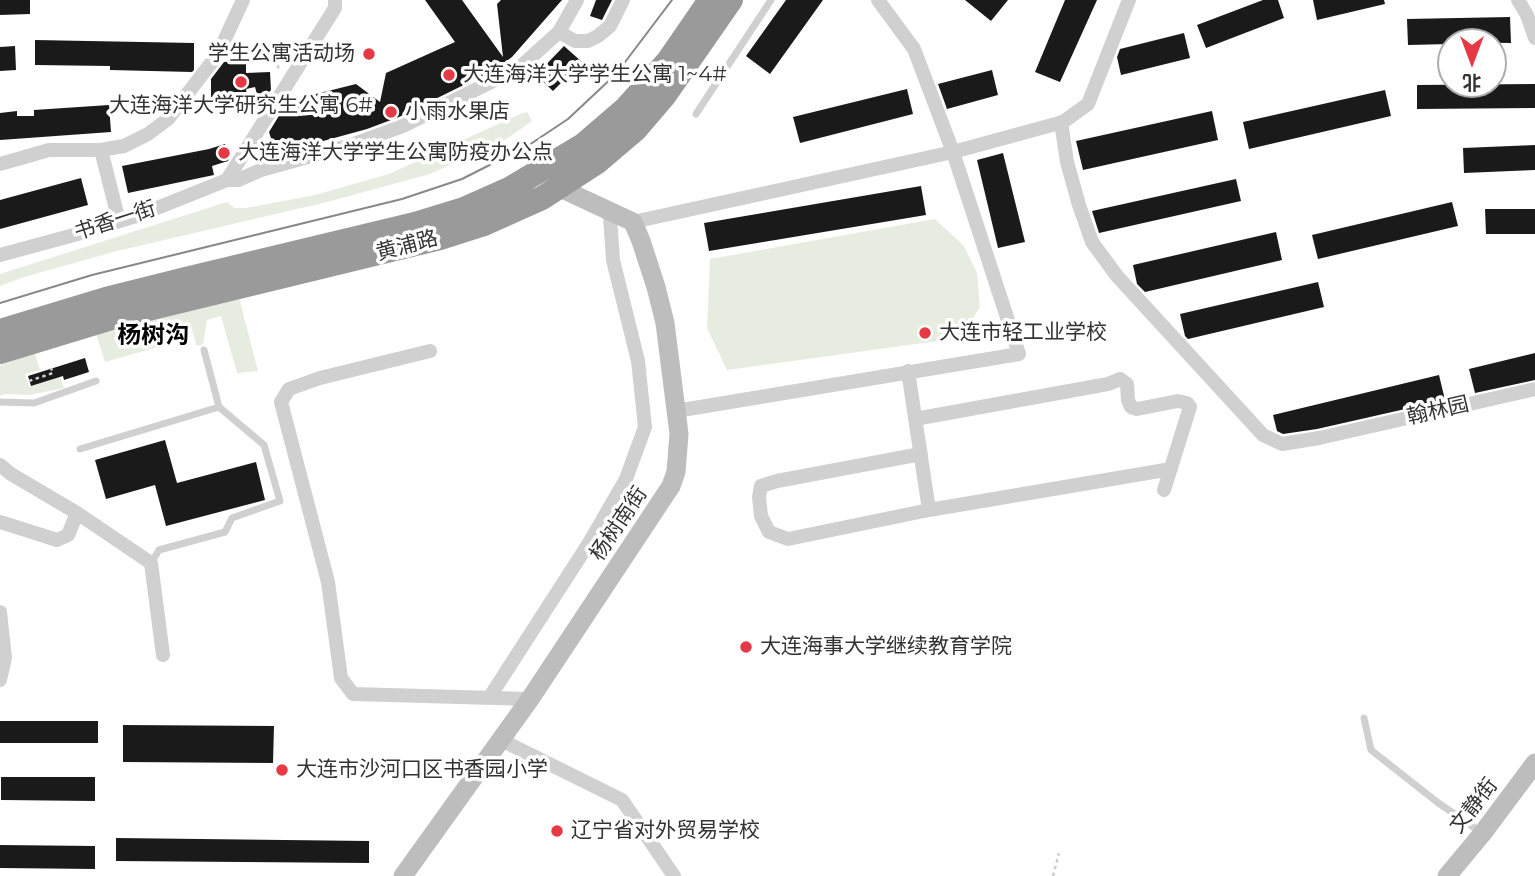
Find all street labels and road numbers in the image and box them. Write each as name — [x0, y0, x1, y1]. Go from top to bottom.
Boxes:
street label: 书香一街 — [71, 196, 159, 246]
street label: 黄浦路 — [373, 226, 441, 266]
street label: 翰林园 — [1404, 392, 1472, 430]
street label: 杨树南街 — [585, 482, 653, 566]
street label: 文静街 — [1445, 773, 1503, 839]

